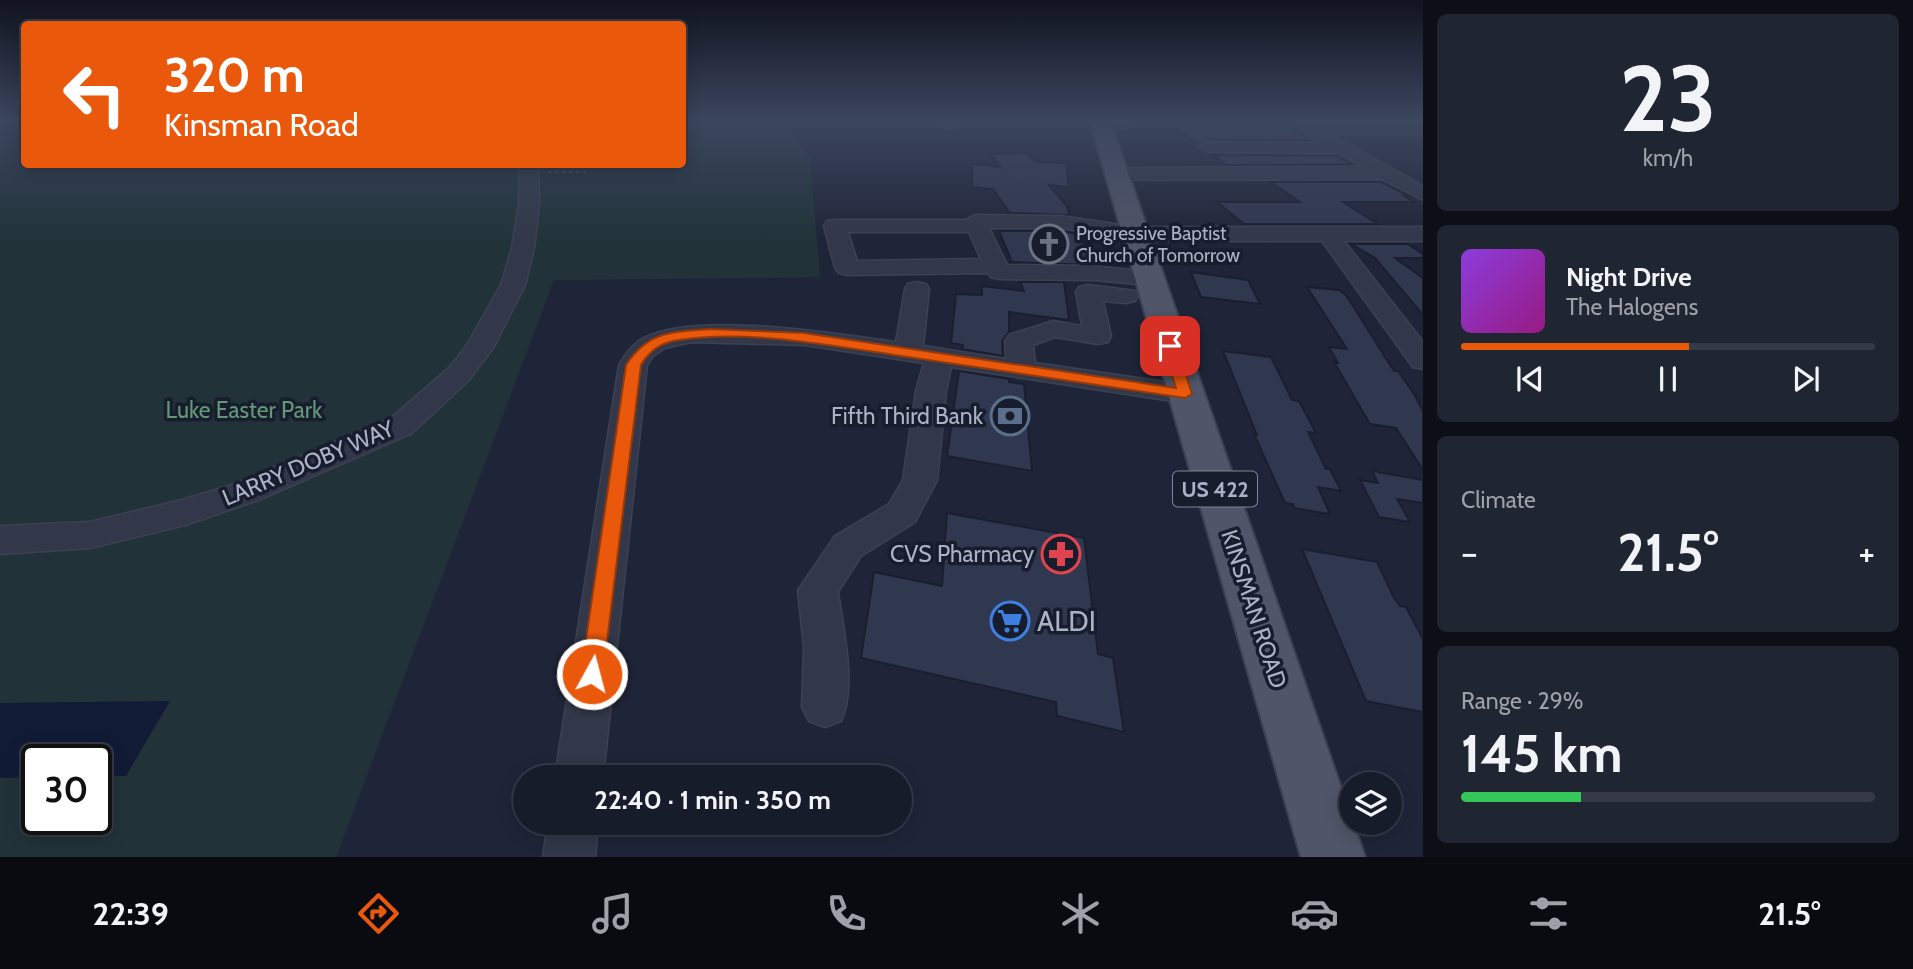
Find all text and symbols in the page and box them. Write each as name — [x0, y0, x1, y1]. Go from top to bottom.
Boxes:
text: 23 — [1619, 43, 1717, 154]
text: 320 m — [164, 45, 305, 104]
icon: left — [49, 49, 140, 140]
text: Kinsman Road — [164, 105, 359, 144]
text: km/h — [1643, 144, 1693, 172]
place label: Progressive Baptist Church of Tomorrow — [1076, 222, 1240, 267]
church icon: Progressive Baptist Church of Tomorrow — [1028, 223, 1070, 265]
text: Night Drive — [1566, 261, 1692, 293]
text: The Halogens — [1566, 293, 1698, 321]
pin — [1140, 316, 1200, 376]
icon: arrive — [1151, 327, 1189, 365]
icon: previous — [1511, 360, 1549, 398]
icon: pause — [1649, 360, 1687, 398]
icon: next — [1787, 360, 1825, 398]
bank icon: Fifth Third Bank — [989, 395, 1031, 437]
park label: Luke Easter Park — [166, 396, 323, 424]
place label: Fifth Third Bank — [831, 402, 984, 430]
street label: LARRY DOBY WAY — [218, 414, 399, 512]
road number: US 422 — [1173, 472, 1257, 506]
text: Climate — [1461, 486, 1536, 514]
text: 21.5° — [1617, 521, 1719, 584]
street label: KINSMAN ROAD — [1215, 526, 1293, 692]
text: − — [1461, 529, 1478, 576]
text: + — [1858, 529, 1875, 576]
pharmacy icon: CVS Pharmacy — [1040, 533, 1082, 575]
place label: CVS Pharmacy — [890, 540, 1034, 568]
supermarket icon: ALDI — [989, 600, 1031, 642]
place label: ALDI — [1037, 604, 1096, 638]
position arrow — [555, 637, 629, 711]
text: Range · 29% — [1461, 687, 1584, 715]
text: 145 km — [1461, 722, 1623, 785]
speed limit sign: 30 — [21, 744, 112, 835]
map controls — [1339, 772, 1402, 835]
button: layers — [1339, 772, 1402, 835]
text: 22:40 · 1 min · 350 m — [594, 784, 831, 816]
icon: directions — [354, 889, 403, 938]
icon: music — [588, 889, 637, 938]
icon: phone — [822, 889, 871, 938]
icon: climate — [1056, 889, 1105, 938]
icon: car — [1290, 889, 1339, 938]
icon: filters — [1524, 889, 1573, 938]
text: 22:39 — [93, 894, 169, 933]
text: 21.5° — [1758, 894, 1820, 933]

